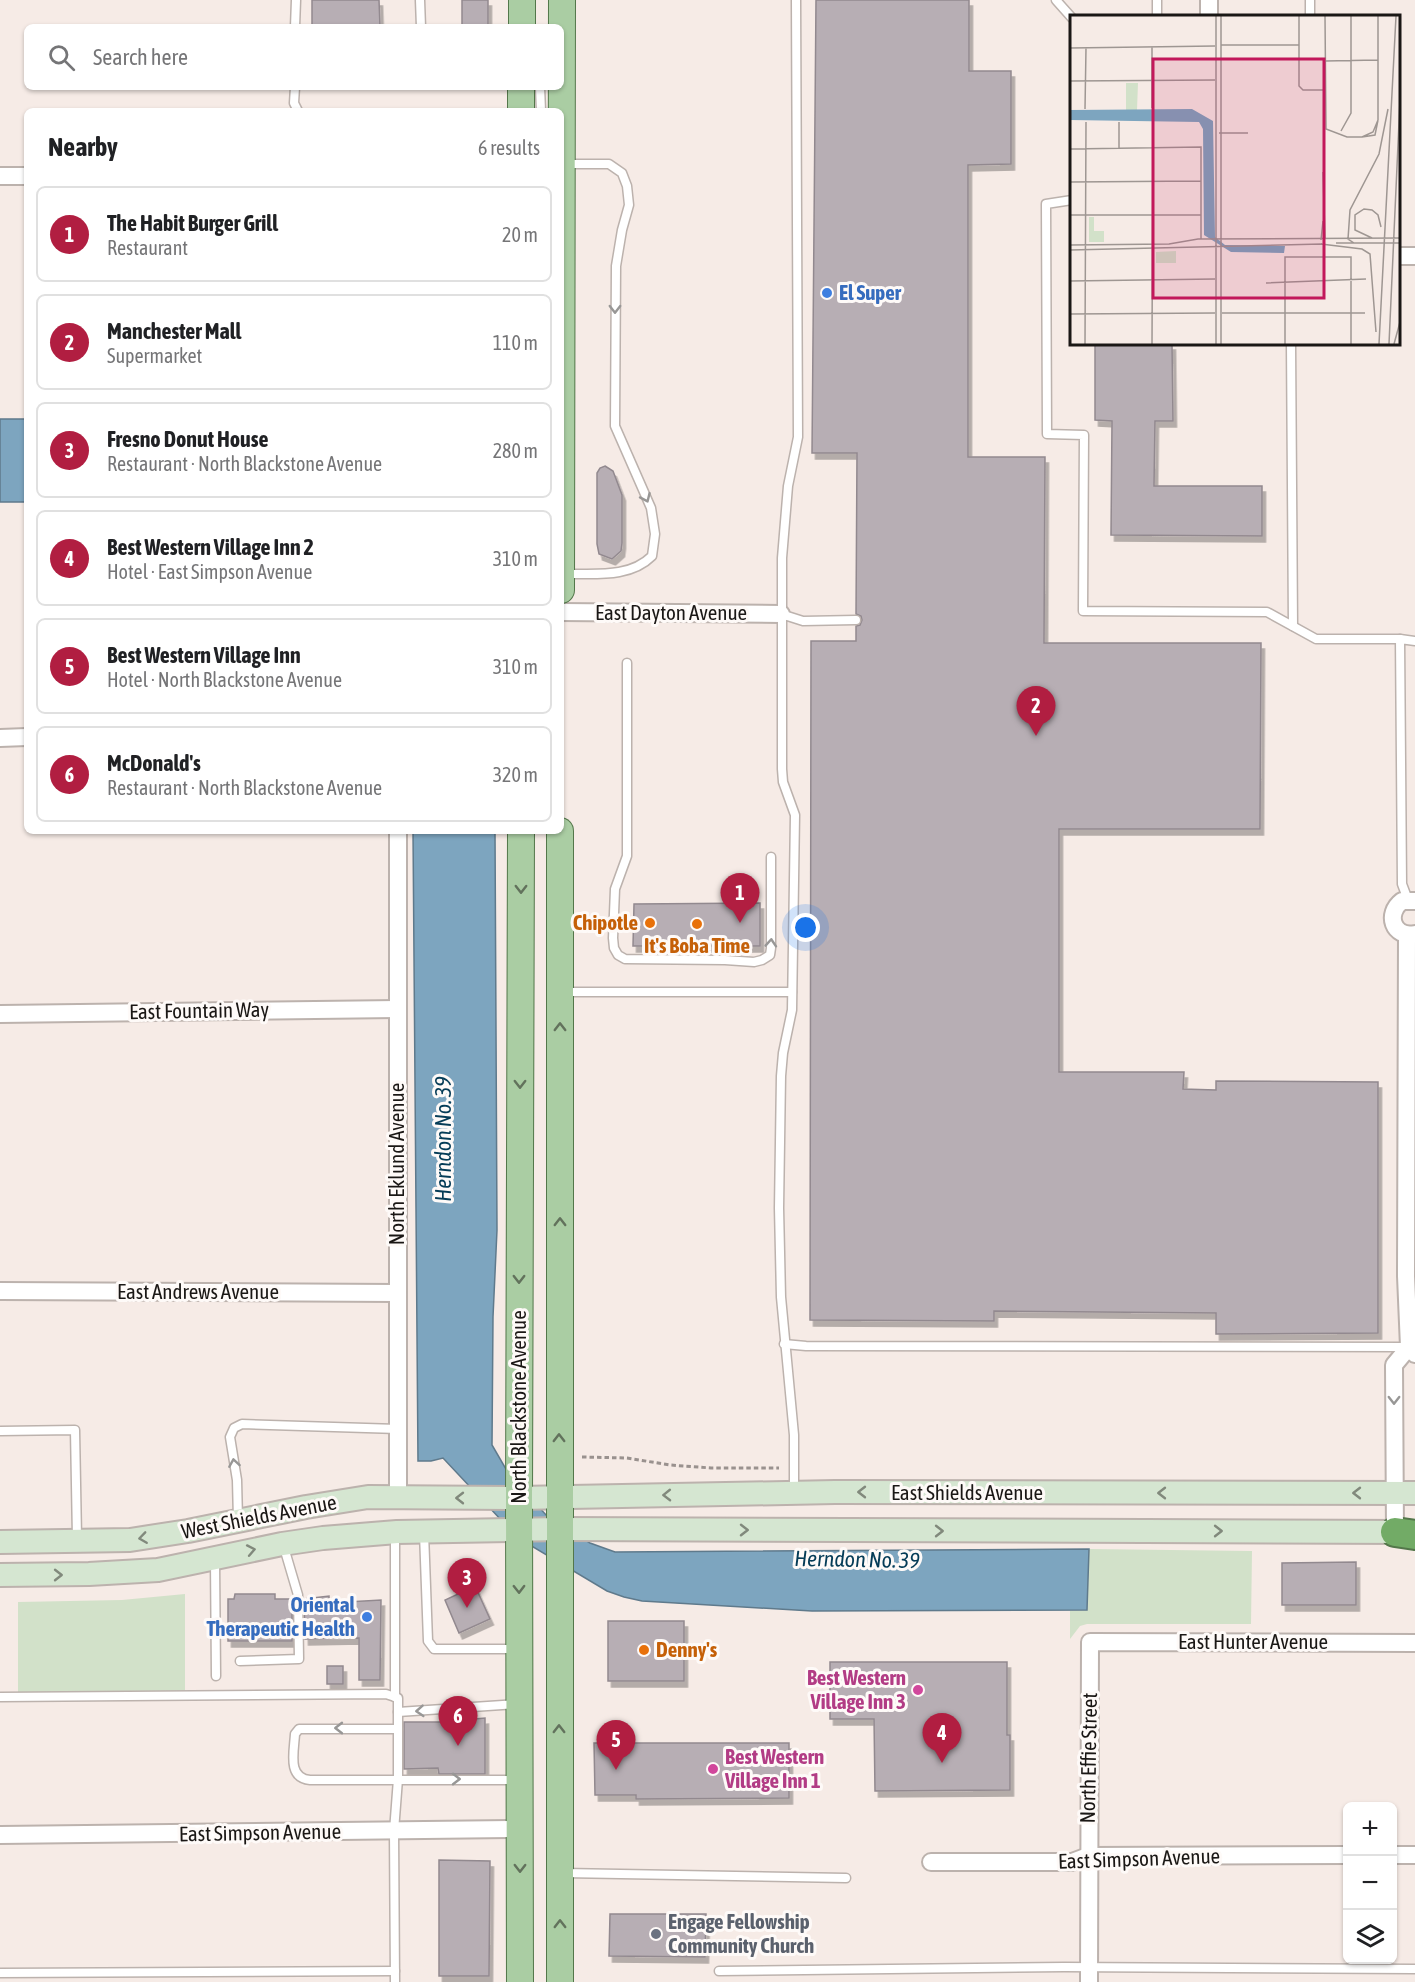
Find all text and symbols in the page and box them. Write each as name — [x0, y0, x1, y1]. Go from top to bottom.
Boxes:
inset map — [1070, 15, 1400, 345]
search box — [24, 24, 564, 90]
icon: search — [45, 41, 78, 74]
text: Search here — [93, 44, 188, 70]
text: Nearby — [48, 132, 118, 162]
text: 6 results — [478, 136, 540, 159]
text: The Habit Burger Grill — [107, 210, 278, 236]
text: 1 — [65, 223, 74, 246]
text: 20 m — [502, 223, 538, 246]
text: Restaurant — [107, 236, 188, 259]
place label: El Super — [839, 280, 902, 304]
marker: El Super — [820, 286, 834, 300]
one-way arrow — [609, 304, 621, 313]
text: Manchester Mall — [107, 318, 241, 344]
text: 2 — [65, 331, 74, 354]
text: 110 m — [493, 331, 538, 354]
text: Supermarket — [107, 344, 202, 367]
text: Fresno Donut House — [107, 426, 269, 452]
text: 3 — [65, 439, 74, 462]
text: 280 m — [493, 439, 538, 462]
text: Restaurant · North Blackstone Avenue — [107, 452, 382, 475]
one-way arrow — [639, 491, 651, 502]
text: Best Western Village Inn 2 — [107, 534, 314, 560]
text: 4 — [65, 547, 74, 570]
text: 310 m — [493, 547, 538, 570]
text: Hotel · East Simpson Avenue — [107, 560, 312, 583]
street label: East Dayton Avenue — [595, 600, 747, 624]
text: Best Western Village Inn — [107, 642, 301, 668]
text: 5 — [65, 655, 74, 678]
text: 310 m — [493, 655, 538, 678]
text: Hotel · North Blackstone Avenue — [107, 668, 342, 691]
pin: 2 — [1016, 686, 1056, 736]
text: McDonald's — [107, 750, 201, 776]
text: 6 — [65, 763, 74, 786]
text: 320 m — [493, 763, 538, 786]
text: Restaurant · North Blackstone Avenue — [107, 776, 382, 799]
pin: 1 — [720, 874, 760, 923]
one-way arrow — [515, 885, 527, 894]
place label: Chipotle — [573, 910, 638, 934]
your location — [791, 913, 820, 942]
marker: Chipotle — [643, 916, 657, 930]
marker: It's Boba Time — [690, 917, 704, 931]
place label: It's Boba Time — [644, 933, 750, 957]
one-way arrow — [764, 939, 777, 948]
street label: East Fountain Way — [129, 997, 270, 1023]
one-way arrow — [554, 1023, 566, 1032]
water label: Herndon No. 39 — [430, 1076, 456, 1202]
one-way arrow — [514, 1080, 526, 1089]
street label: North Eklund Avenue — [384, 1083, 408, 1245]
one-way arrow — [554, 1218, 566, 1227]
one-way arrow — [513, 1275, 525, 1284]
street label: East Andrews Avenue — [117, 1279, 279, 1303]
street label: North Blackstone Avenue — [506, 1310, 530, 1504]
one-way arrow — [1388, 1396, 1400, 1405]
one-way arrow — [553, 1434, 565, 1443]
one-way arrow — [229, 1458, 241, 1467]
street label: East Shields Avenue — [891, 1480, 1043, 1504]
one-way arrow — [857, 1486, 866, 1498]
one-way arrow — [1157, 1487, 1166, 1499]
one-way arrow — [1352, 1487, 1361, 1499]
street label: West Shields Avenue — [179, 1489, 338, 1543]
one-way arrow — [662, 1489, 671, 1501]
one-way arrow — [456, 1492, 465, 1504]
one-way arrow — [740, 1524, 749, 1536]
one-way arrow — [935, 1525, 944, 1537]
one-way arrow — [1214, 1525, 1223, 1537]
one-way arrow — [138, 1531, 147, 1543]
one-way arrow — [246, 1544, 256, 1557]
water label: Herndon No. 39 — [794, 1545, 920, 1573]
pin: 3 — [448, 1558, 486, 1608]
one-way arrow — [54, 1568, 63, 1581]
one-way arrow — [513, 1584, 526, 1593]
place label: Oriental Therapeutic Health — [206, 1592, 355, 1640]
marker: Oriental Therapeutic Health — [360, 1610, 374, 1624]
street label: East Hunter Avenue — [1178, 1629, 1328, 1653]
place label: Denny's — [656, 1637, 718, 1661]
marker: Denny's — [637, 1643, 651, 1657]
place label: Best Western Village Inn 3 — [807, 1665, 906, 1713]
marker: Best Western Village Inn 3 — [911, 1683, 925, 1697]
street label: North Effie Street — [1075, 1692, 1101, 1824]
pin: 6 — [438, 1696, 478, 1746]
one-way arrow — [415, 1704, 424, 1717]
pin: 4 — [922, 1714, 962, 1763]
pin: 5 — [596, 1720, 636, 1770]
one-way arrow — [335, 1722, 344, 1734]
one-way arrow — [553, 1724, 565, 1733]
place label: Best Western Village Inn 1 — [724, 1744, 824, 1792]
marker: Best Western Village Inn 1 — [706, 1762, 720, 1776]
one-way arrow — [452, 1773, 461, 1786]
map controls — [1343, 1802, 1397, 1964]
button: + — [1343, 1802, 1397, 1856]
street label: East Simpson Avenue — [179, 1819, 341, 1845]
street label: East Simpson Avenue — [1057, 1843, 1220, 1873]
button: − — [1343, 1856, 1397, 1910]
one-way arrow — [514, 1863, 526, 1872]
place label: Engage Fellowship Community Church — [668, 1909, 814, 1957]
button: layers — [1343, 1910, 1397, 1964]
one-way arrow — [554, 1919, 566, 1928]
marker: Engage Fellowship Community Church — [649, 1927, 663, 1941]

